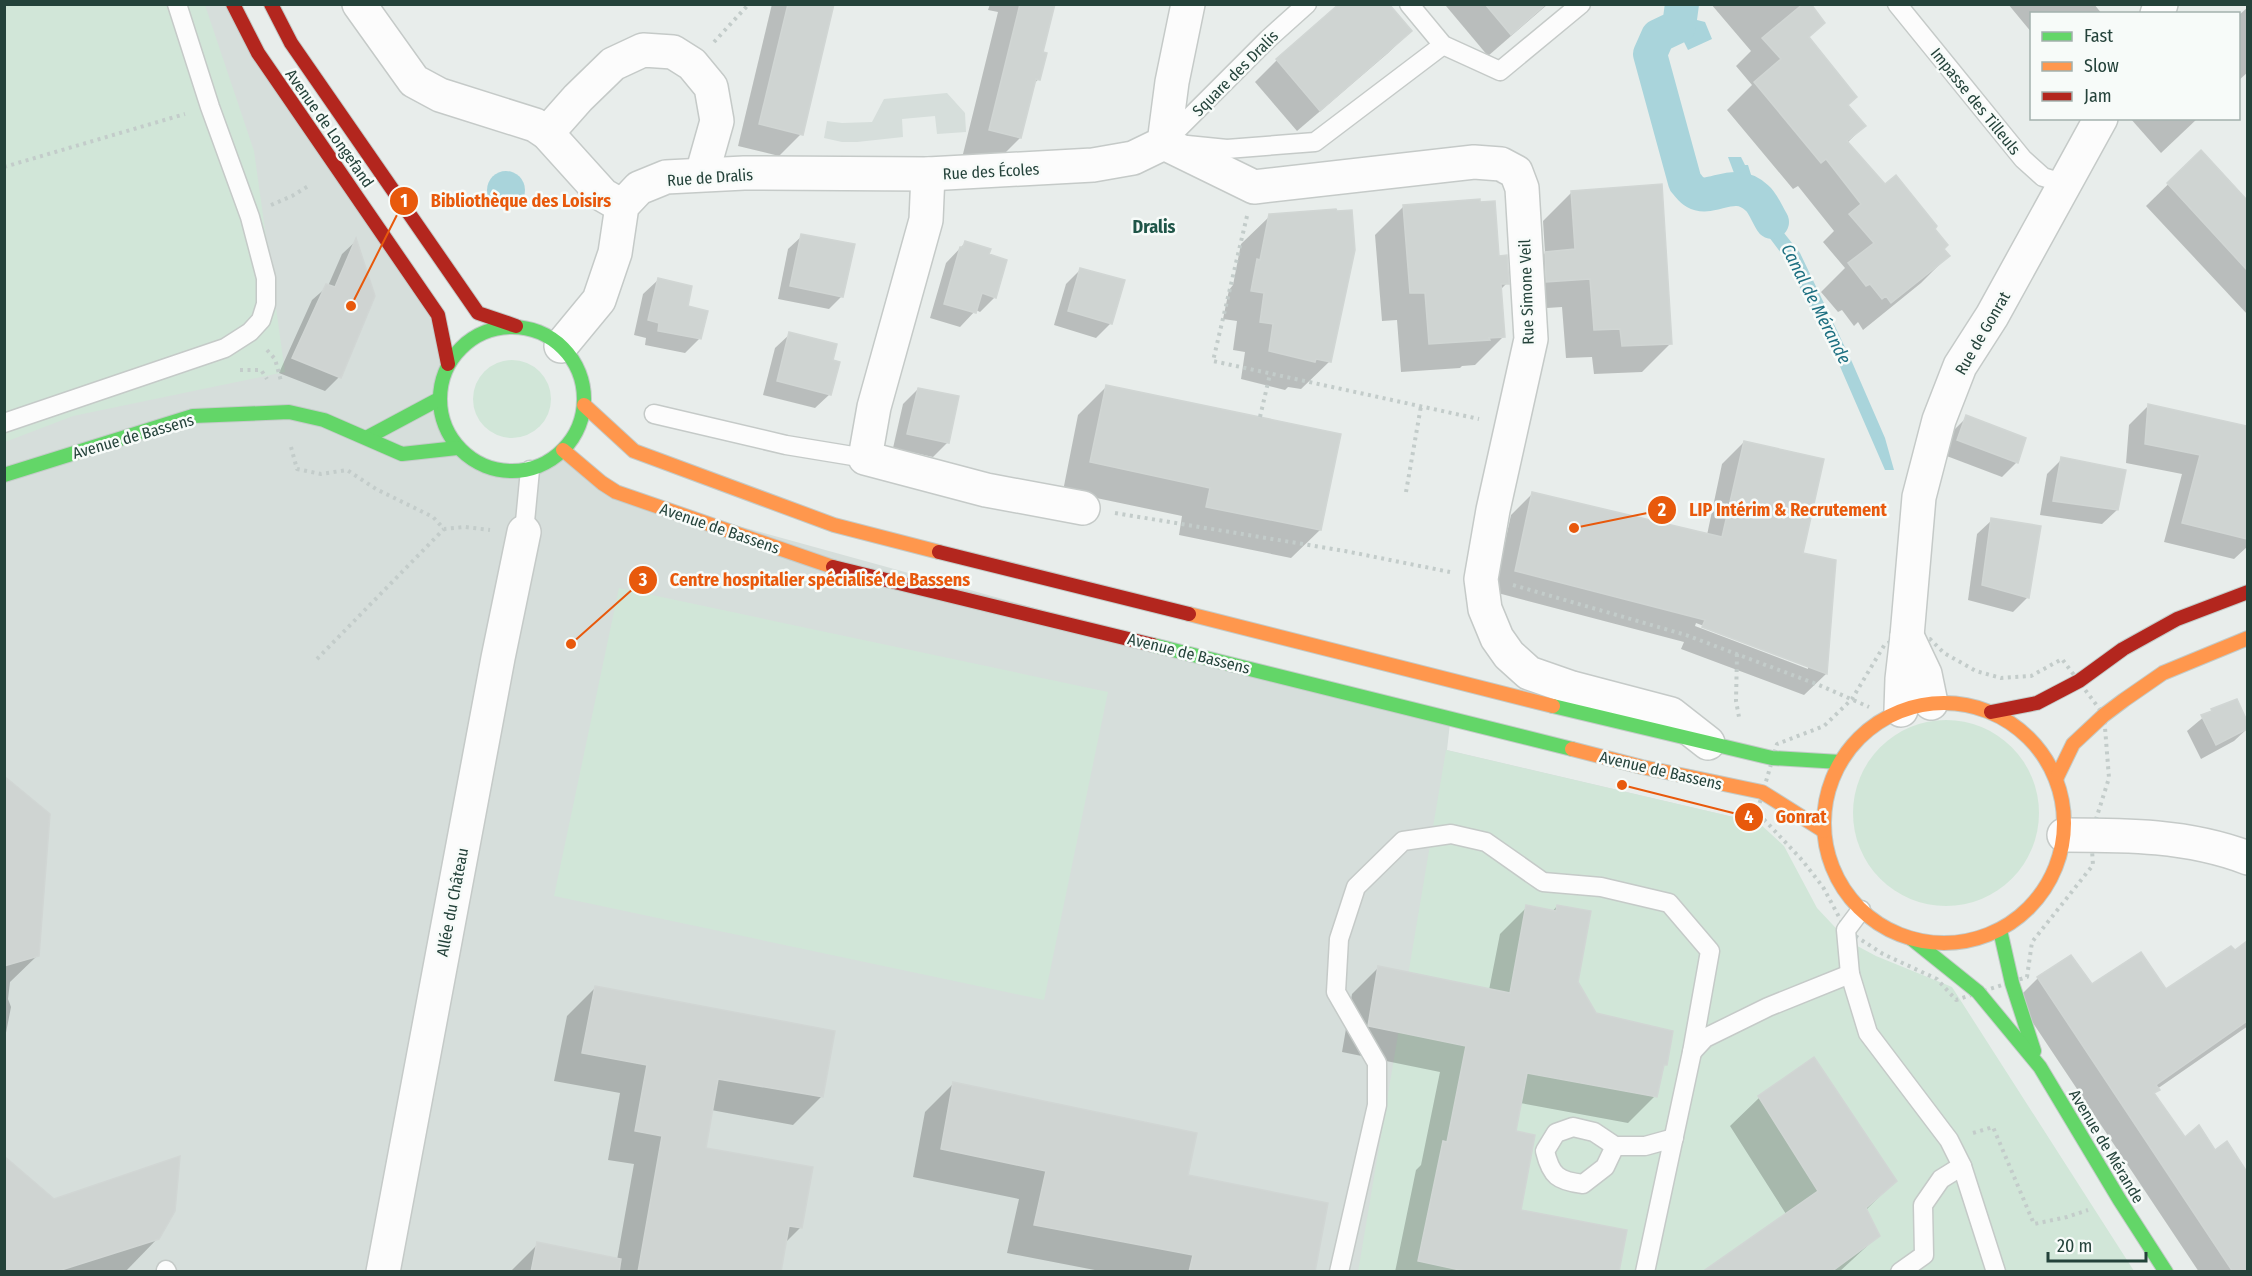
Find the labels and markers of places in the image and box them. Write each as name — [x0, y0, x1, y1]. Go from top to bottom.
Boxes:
callout: Bibliothèque des Loisirs — [389, 183, 623, 219]
callout: LIP Intérim & Recrutement — [1647, 492, 1899, 528]
callout: Centre hospitalier spécialisé de Bassens — [628, 562, 983, 598]
callout: Gonrat — [1734, 799, 1839, 835]

